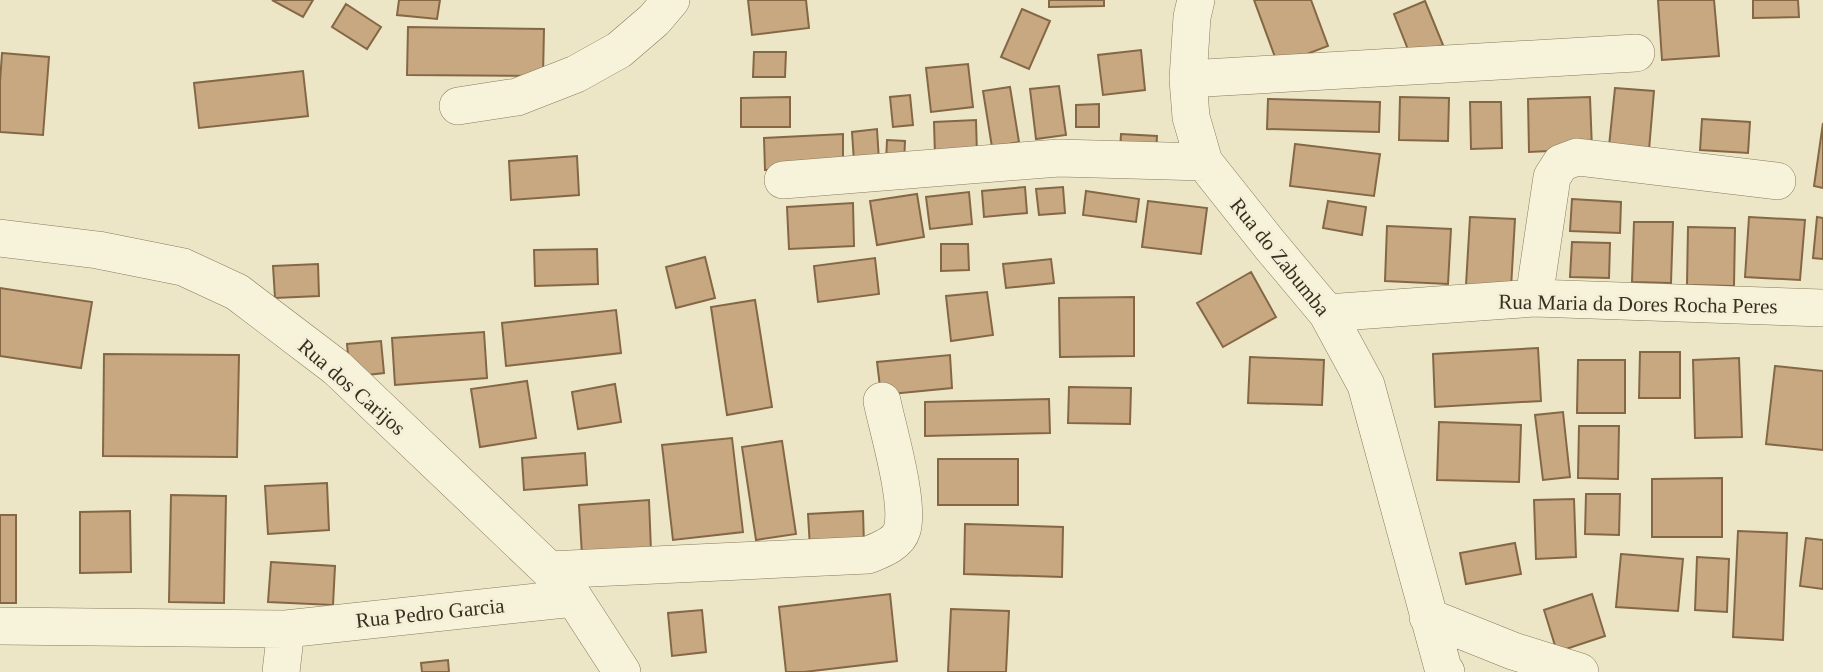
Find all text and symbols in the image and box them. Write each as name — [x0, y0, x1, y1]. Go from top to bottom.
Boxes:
street label: Rua do Zabumba — [1225, 193, 1335, 321]
street label: Rua Maria da Dores Rocha Peres — [1498, 290, 1778, 318]
street label: Rua dos Carijos — [293, 334, 411, 440]
street label: Rua Pedro Garcia — [355, 593, 506, 633]

